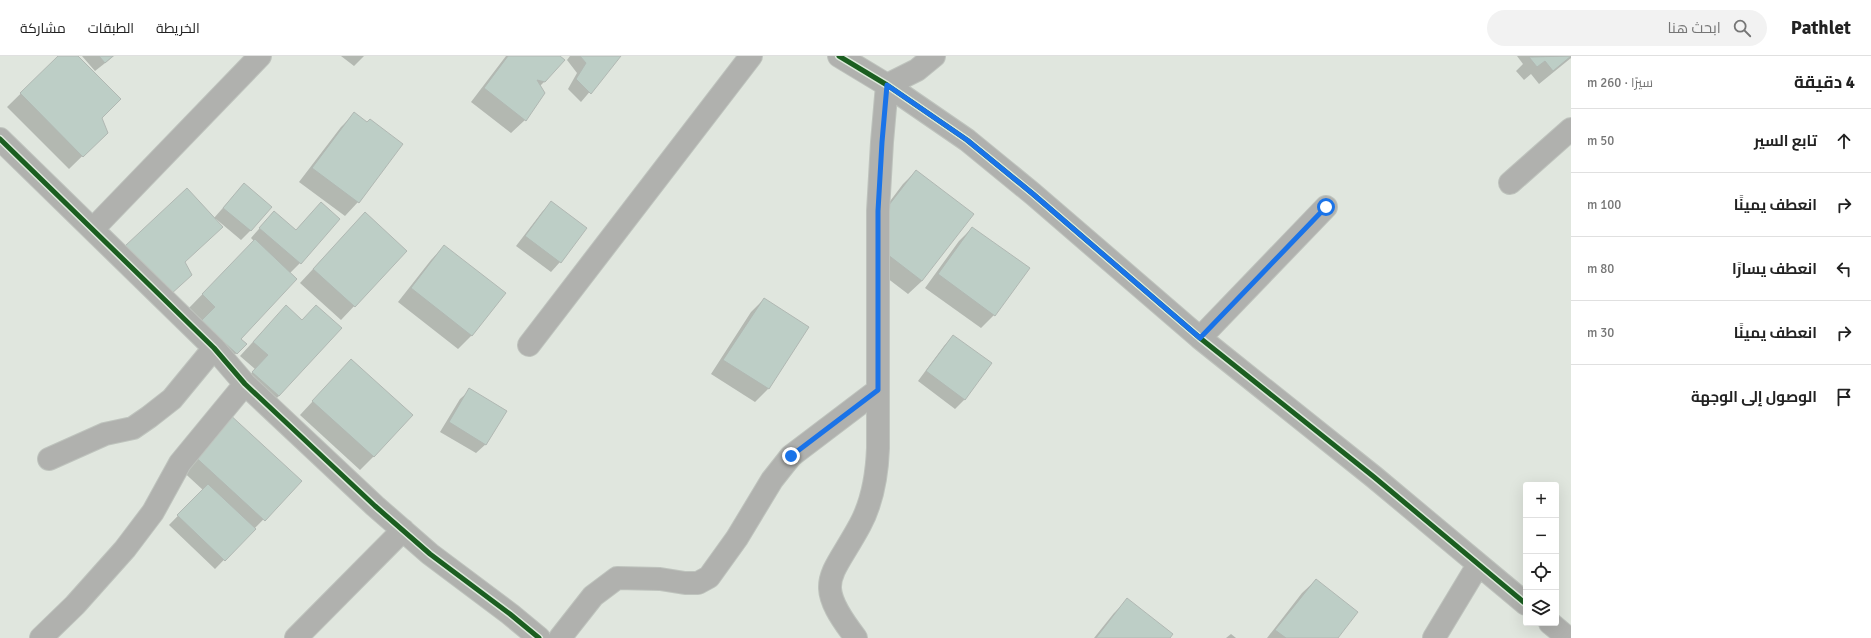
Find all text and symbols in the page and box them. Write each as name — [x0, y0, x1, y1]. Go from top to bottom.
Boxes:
search box — [1487, 10, 1767, 46]
text: Pathlet — [1791, 16, 1851, 40]
icon: search — [1731, 17, 1753, 39]
text: ابحث هنا — [1667, 19, 1721, 37]
text: مشاركة — [20, 20, 66, 37]
text: الطبقات — [88, 20, 134, 37]
text: الخريطة — [156, 20, 200, 37]
text: 4 دقيقة — [1794, 72, 1855, 93]
text: سيرًا · 260 m — [1587, 75, 1653, 91]
icon: ahead — [1833, 130, 1855, 152]
text: تابع السير — [1754, 132, 1817, 150]
text: 50 m — [1587, 133, 1614, 149]
icon: right — [1833, 194, 1855, 216]
text: انعطف يمينًا — [1734, 196, 1817, 214]
text: 100 m — [1587, 197, 1621, 213]
route start — [1317, 198, 1335, 216]
icon: left — [1833, 258, 1855, 280]
text: انعطف يسارًا — [1732, 260, 1817, 278]
text: 80 m — [1587, 261, 1614, 277]
icon: right — [1833, 322, 1855, 344]
text: انعطف يمينًا — [1734, 324, 1817, 342]
text: 30 m — [1587, 325, 1614, 341]
icon: arrive — [1833, 386, 1855, 408]
text: الوصول إلى الوجهة — [1691, 388, 1817, 406]
route end — [782, 447, 800, 465]
map controls — [1523, 482, 1559, 626]
button: + — [1523, 482, 1559, 518]
button: − — [1523, 518, 1559, 554]
button: locate — [1523, 554, 1559, 590]
button: layers — [1523, 590, 1559, 626]

